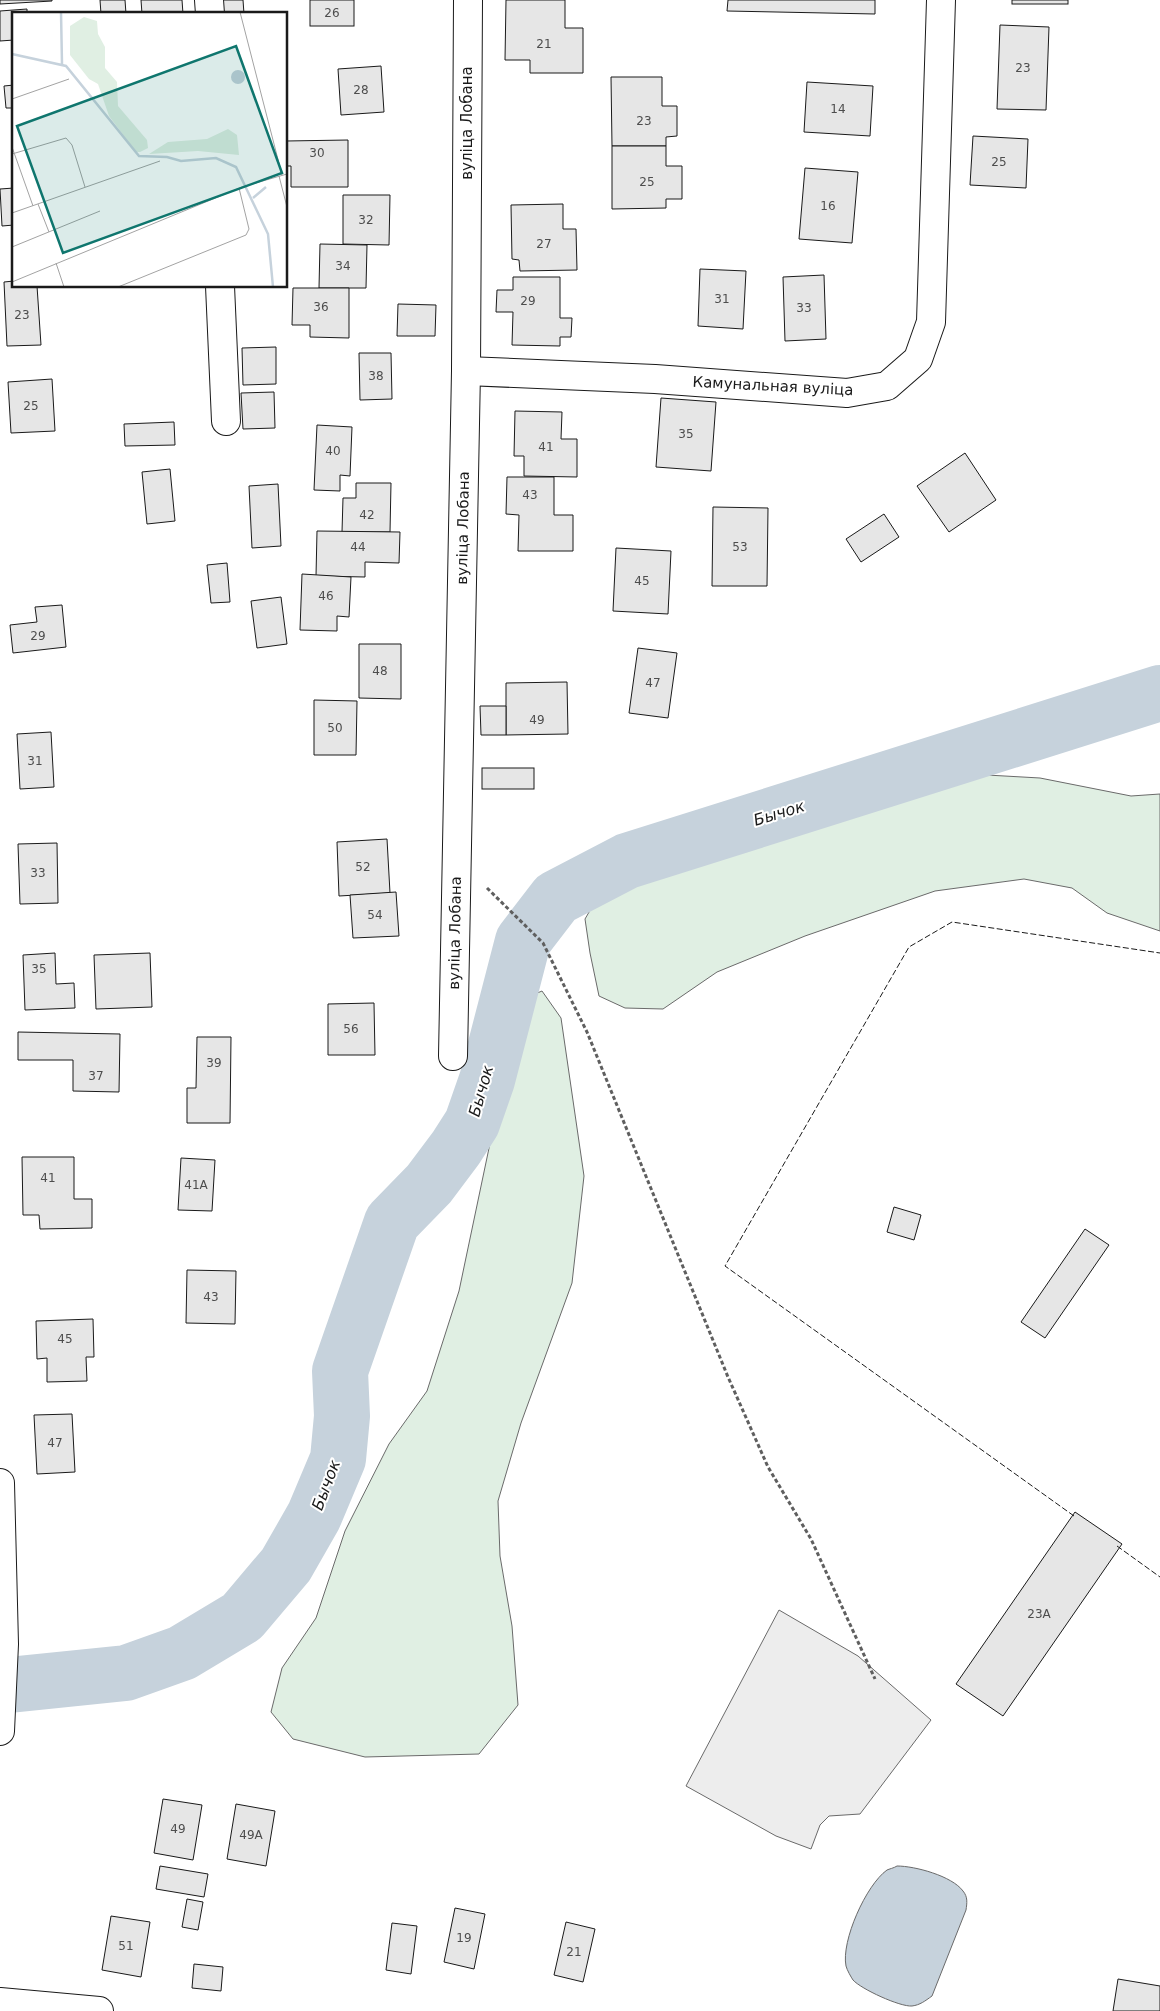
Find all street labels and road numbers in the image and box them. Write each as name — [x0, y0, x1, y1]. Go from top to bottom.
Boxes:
street label: вуліца Лобана — [458, 66, 476, 180]
street label: Камунальная вуліца — [692, 373, 854, 399]
street label: вуліца Лобана — [453, 471, 473, 585]
street label: вуліца Лобана — [445, 876, 465, 990]

